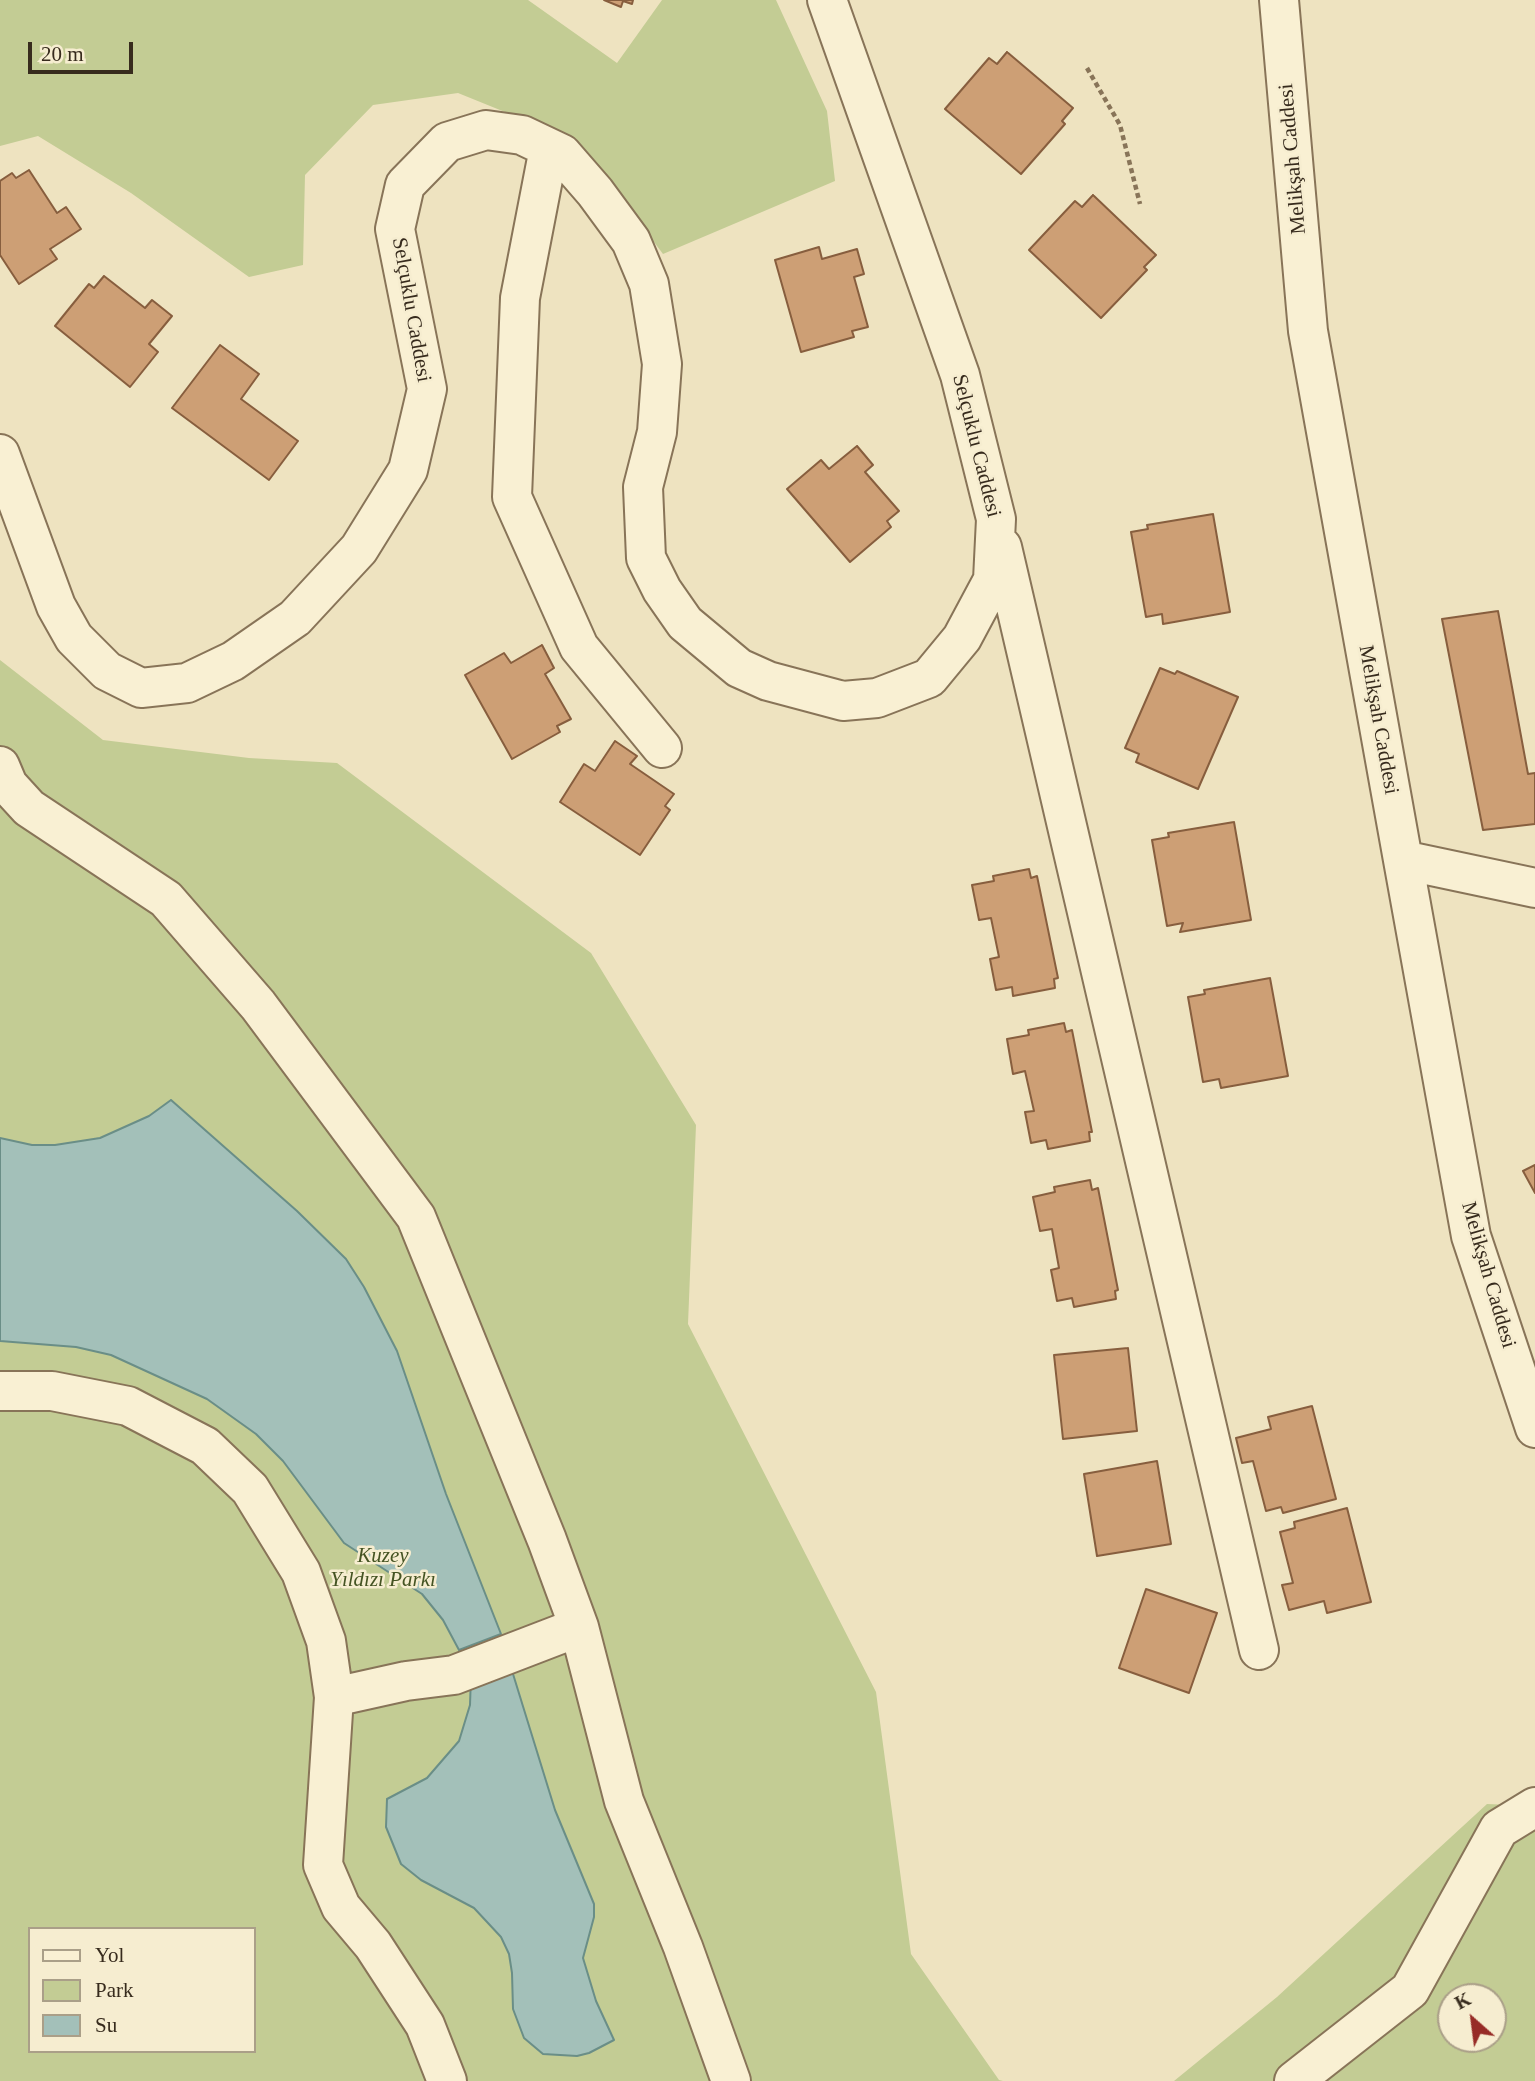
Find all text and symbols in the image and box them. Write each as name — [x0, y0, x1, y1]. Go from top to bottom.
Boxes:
scale bar — [32, 28, 136, 72]
text: 20 m — [41, 42, 84, 66]
street label: Melikşah Caddesi — [1274, 83, 1312, 235]
street label: Selçuklu Caddesi — [386, 236, 436, 384]
street label: Selçuklu Caddesi — [946, 372, 1006, 520]
street label: Melikşah Caddesi — [1352, 643, 1404, 797]
street label: Melikşah Caddesi — [1455, 1199, 1521, 1351]
park label: Kuzey Yıldızı Parkı — [330, 1543, 436, 1593]
legend — [28, 1927, 256, 2053]
text: Yol — [95, 1943, 124, 1967]
text: Park — [95, 1978, 134, 2002]
north arrow — [1437, 1983, 1507, 2053]
text: K — [1451, 1988, 1474, 2014]
text: Su — [95, 2013, 117, 2037]

